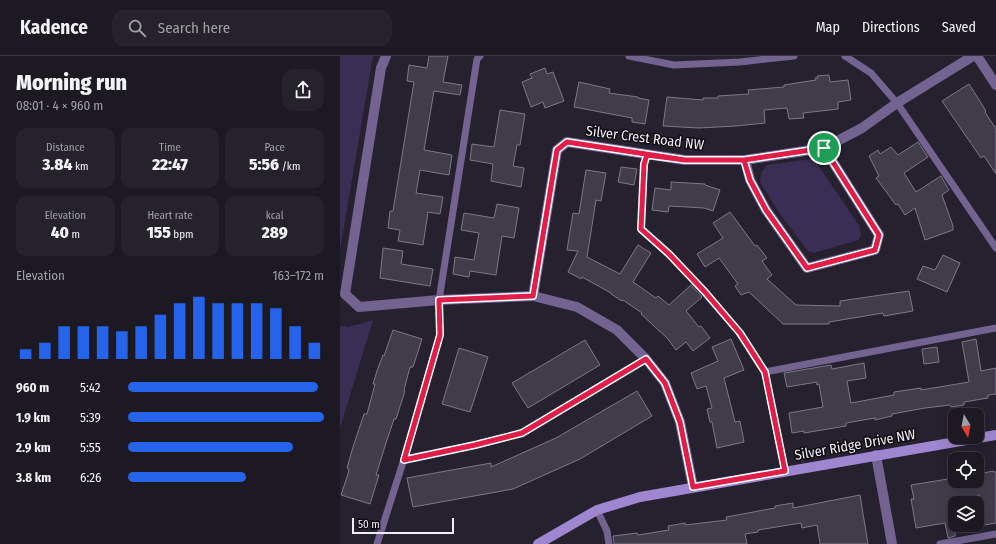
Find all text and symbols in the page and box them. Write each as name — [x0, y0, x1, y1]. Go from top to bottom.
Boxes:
search box — [112, 10, 392, 46]
text: Kadence — [20, 16, 88, 39]
icon: search — [126, 17, 148, 39]
text: Search here — [158, 19, 230, 37]
text: Map — [816, 19, 840, 36]
text: Directions — [862, 19, 920, 36]
text: Saved — [942, 19, 976, 36]
text: Morning run — [16, 69, 127, 96]
button: share — [282, 69, 324, 111]
text: 08:01 · 4 × 960 m — [16, 98, 103, 113]
street label: Silver Crest Road NW — [585, 122, 705, 154]
pin — [807, 131, 841, 165]
icon: arrive — [813, 137, 835, 159]
text: Distance — [46, 141, 85, 154]
text: Time — [159, 141, 181, 154]
text: Pace — [264, 141, 285, 154]
text: 3.84 — [42, 154, 72, 175]
text: 22:47 — [152, 154, 188, 175]
text: 5:56 — [249, 154, 279, 175]
text: km — [72, 160, 88, 173]
text: /km — [279, 160, 300, 173]
text: Elevation — [45, 209, 86, 222]
text: Heart rate — [147, 209, 193, 222]
text: kcal — [266, 209, 284, 222]
text: 40 — [51, 222, 69, 243]
text: 155 — [146, 222, 171, 243]
text: 289 — [262, 222, 288, 243]
text: m — [69, 228, 80, 241]
text: bpm — [171, 228, 194, 241]
text: Elevation — [16, 268, 65, 283]
text: 163–172 m — [272, 268, 324, 283]
text: 960 m — [16, 380, 49, 395]
text: 5:42 — [80, 380, 101, 395]
north arrow — [948, 408, 984, 444]
map controls — [948, 408, 984, 532]
text: 1.9 km — [16, 410, 50, 425]
text: 5:39 — [80, 410, 101, 425]
street label: Silver Ridge Drive NW — [793, 426, 917, 464]
text: 2.9 km — [16, 440, 51, 455]
text: 5:55 — [80, 440, 101, 455]
button: locate — [948, 452, 984, 488]
text: 3.8 km — [16, 470, 51, 485]
text: 6:26 — [80, 470, 101, 485]
button: layers — [948, 496, 984, 532]
scale bar — [352, 516, 454, 535]
text: 50 m — [358, 518, 380, 531]

